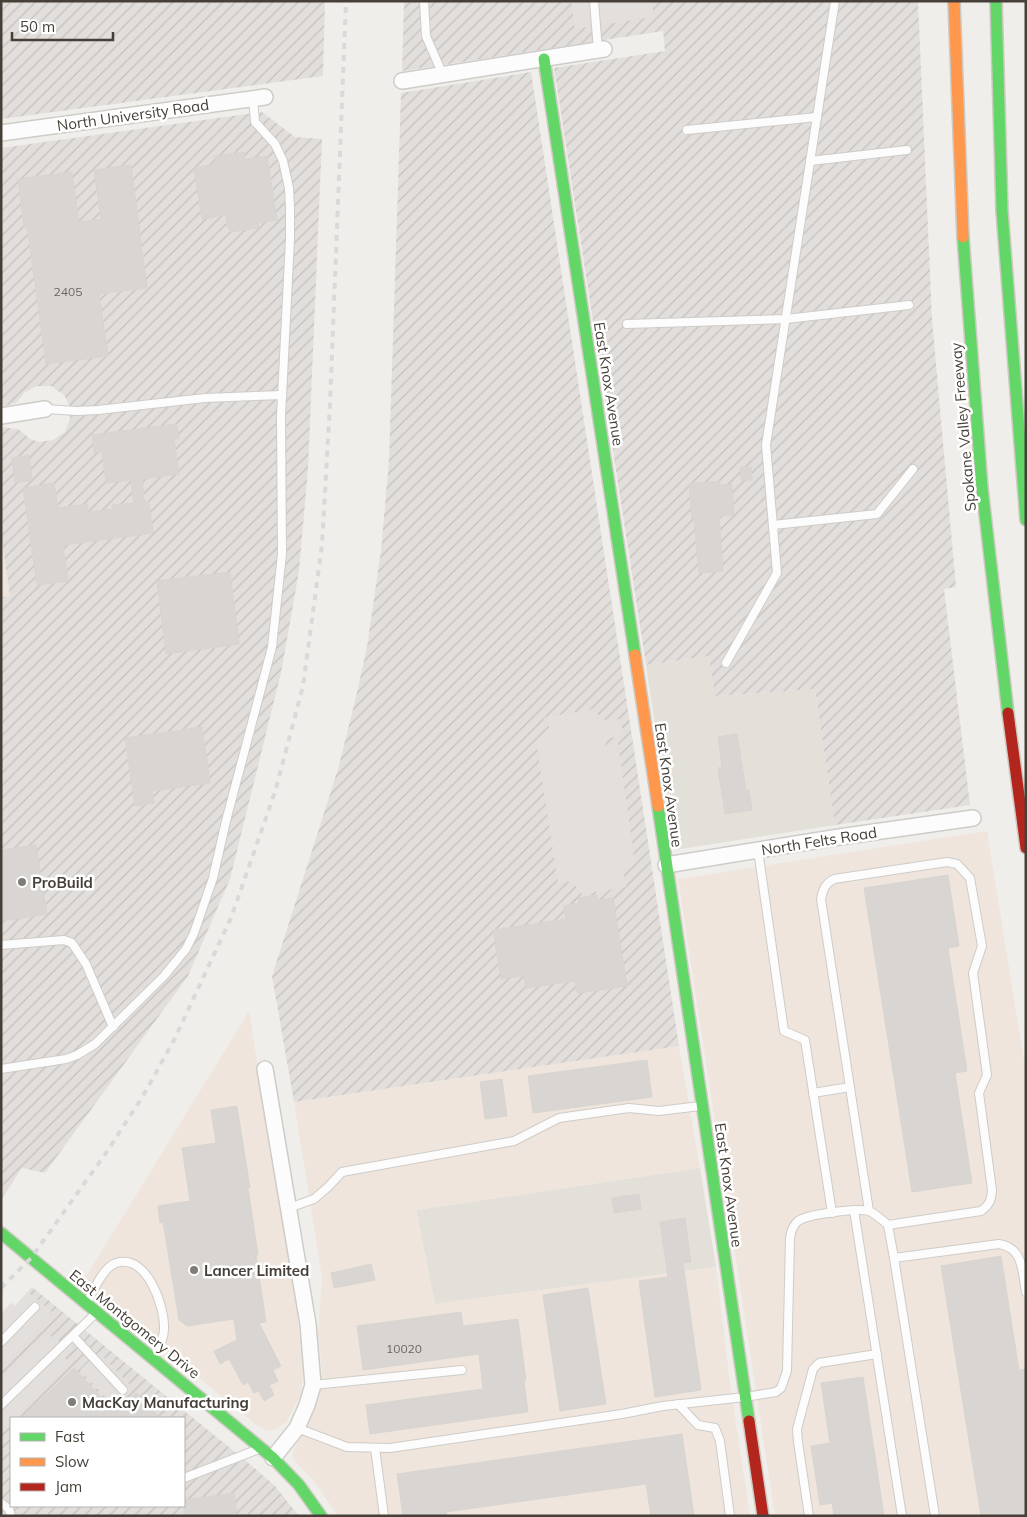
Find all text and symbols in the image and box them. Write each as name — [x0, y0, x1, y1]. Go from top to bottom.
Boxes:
scale bar — [12, 10, 114, 42]
text: 50 m — [20, 17, 55, 36]
street label: North University Road — [56, 95, 210, 135]
house number: 2405 — [54, 284, 82, 299]
street label: East Knox Avenue — [590, 321, 628, 447]
street label: Spokane Valley Freeway — [946, 342, 980, 512]
street label: East Knox Avenue — [651, 722, 687, 848]
street label: North Felts Road — [760, 822, 878, 860]
place label: ProBuild — [32, 873, 93, 892]
marker: ProBuild — [16, 876, 28, 888]
street label: East Knox Avenue — [711, 1122, 747, 1248]
place label: Lancer Limited — [204, 1261, 309, 1280]
marker: Lancer Limited — [188, 1264, 200, 1276]
street label: East Montgomery Drive — [66, 1265, 204, 1383]
house number: 10020 — [386, 1341, 422, 1356]
place label: MacKay Manufacturing — [82, 1393, 249, 1412]
marker: MacKay Manufacturing — [66, 1396, 78, 1408]
legend — [10, 1417, 185, 1507]
text: Fast — [55, 1427, 85, 1446]
text: Slow — [55, 1452, 89, 1471]
text: Jam — [55, 1477, 82, 1496]

